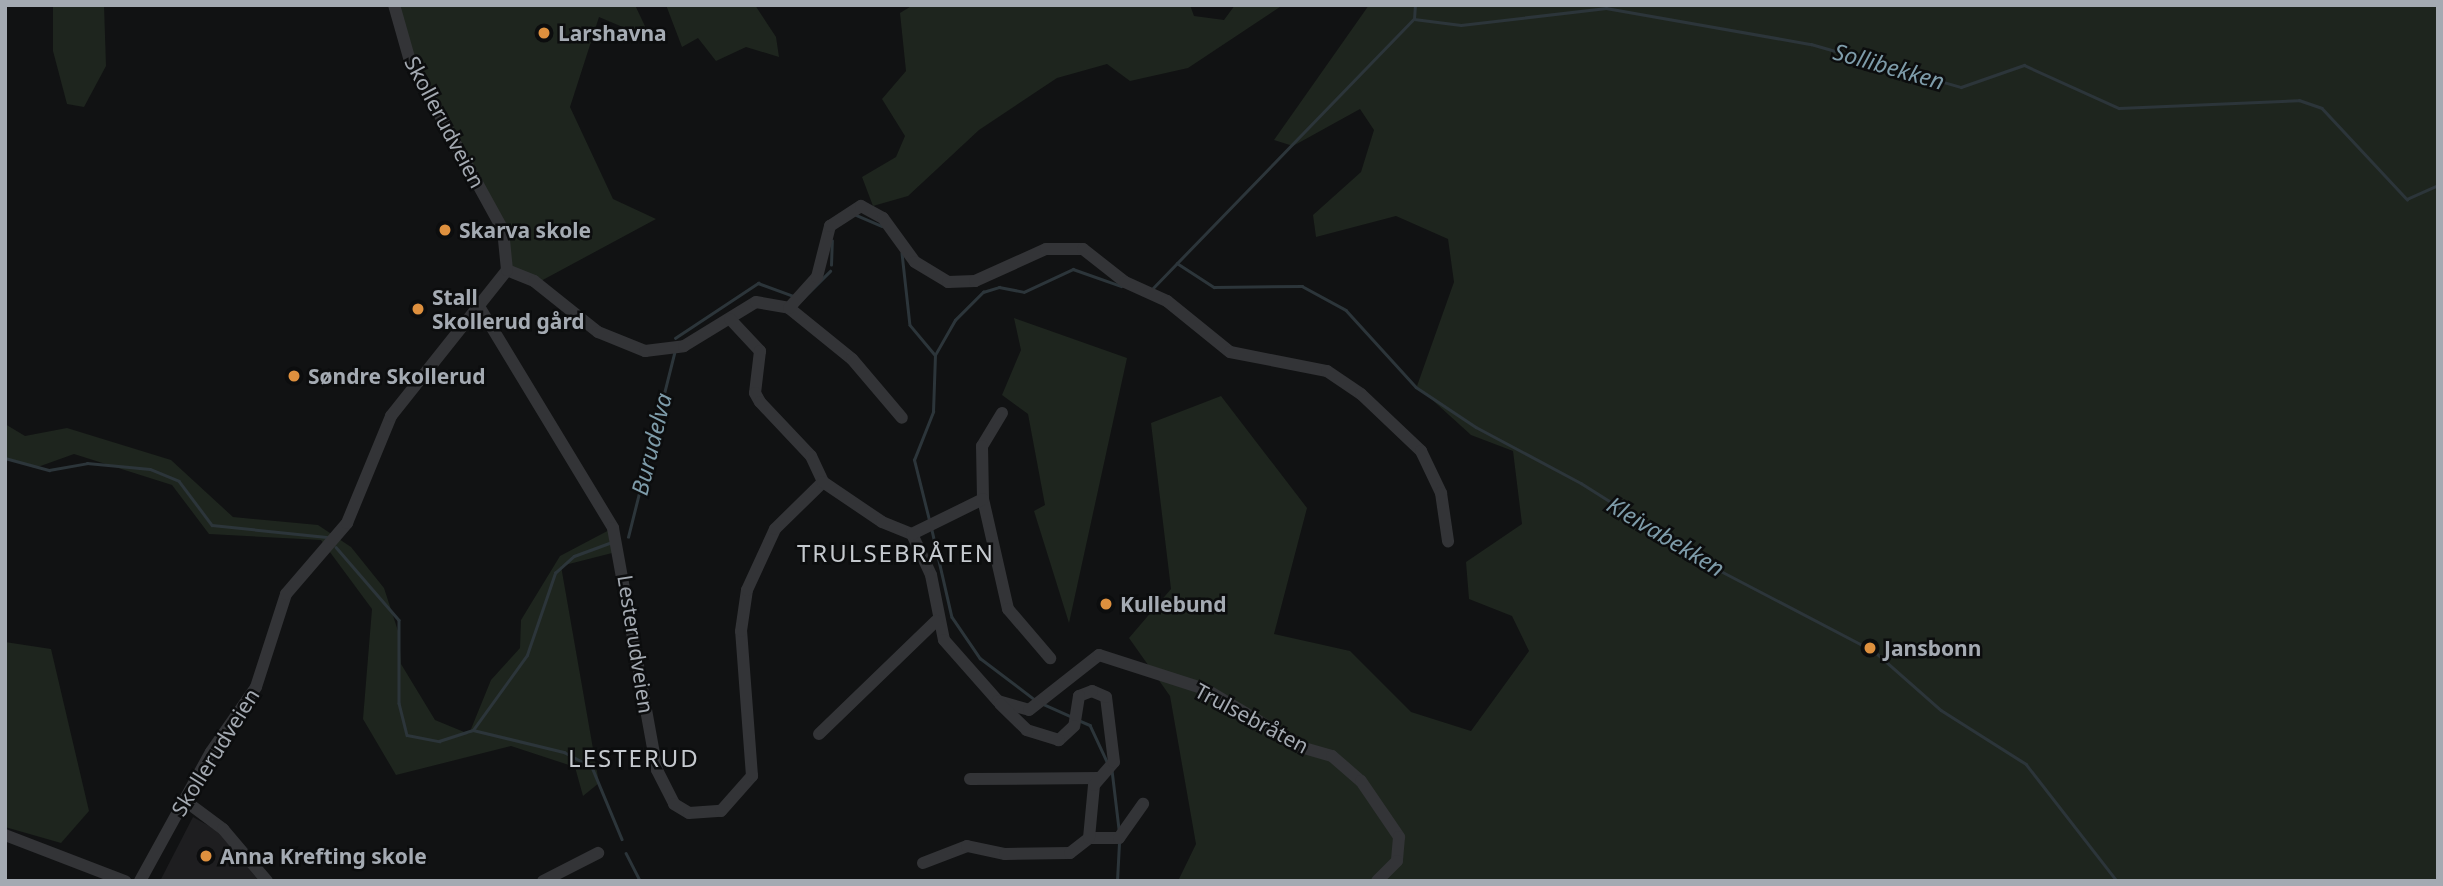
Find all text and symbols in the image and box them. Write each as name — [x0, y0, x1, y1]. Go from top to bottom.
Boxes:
place label: Larshavna — [558, 20, 667, 46]
marker: Larshavna — [536, 25, 552, 41]
water label: Sollibekken — [1830, 37, 1948, 95]
street label: Skollerudveien — [400, 52, 490, 192]
place label: Skarva skole — [459, 217, 591, 243]
marker: Skarva skole — [437, 222, 453, 238]
place label: Stall Skollerud gård — [432, 284, 585, 334]
marker: Stall Skollerud gård — [410, 301, 426, 317]
place label: Søndre Skollerud — [308, 363, 486, 389]
marker: Søndre Skollerud — [286, 368, 302, 384]
water label: Burudelva — [625, 390, 677, 498]
water label: Kleivabekken — [1602, 490, 1730, 582]
district label: TRULSEBRÅTEN — [798, 539, 994, 567]
street label: Lesterudveien — [613, 573, 659, 715]
place label: Kullebund — [1120, 591, 1226, 617]
marker: Kullebund — [1098, 596, 1114, 612]
place label: Jansbonn — [1884, 635, 1981, 661]
marker: Jansbonn — [1862, 640, 1878, 656]
street label: Trulsebråten — [1191, 678, 1313, 758]
street label: Skollerudveien — [166, 684, 264, 820]
district label: LESTERUD — [569, 744, 699, 772]
place label: Anna Krefting skole — [220, 843, 427, 869]
marker: Anna Krefting skole — [198, 848, 214, 864]

